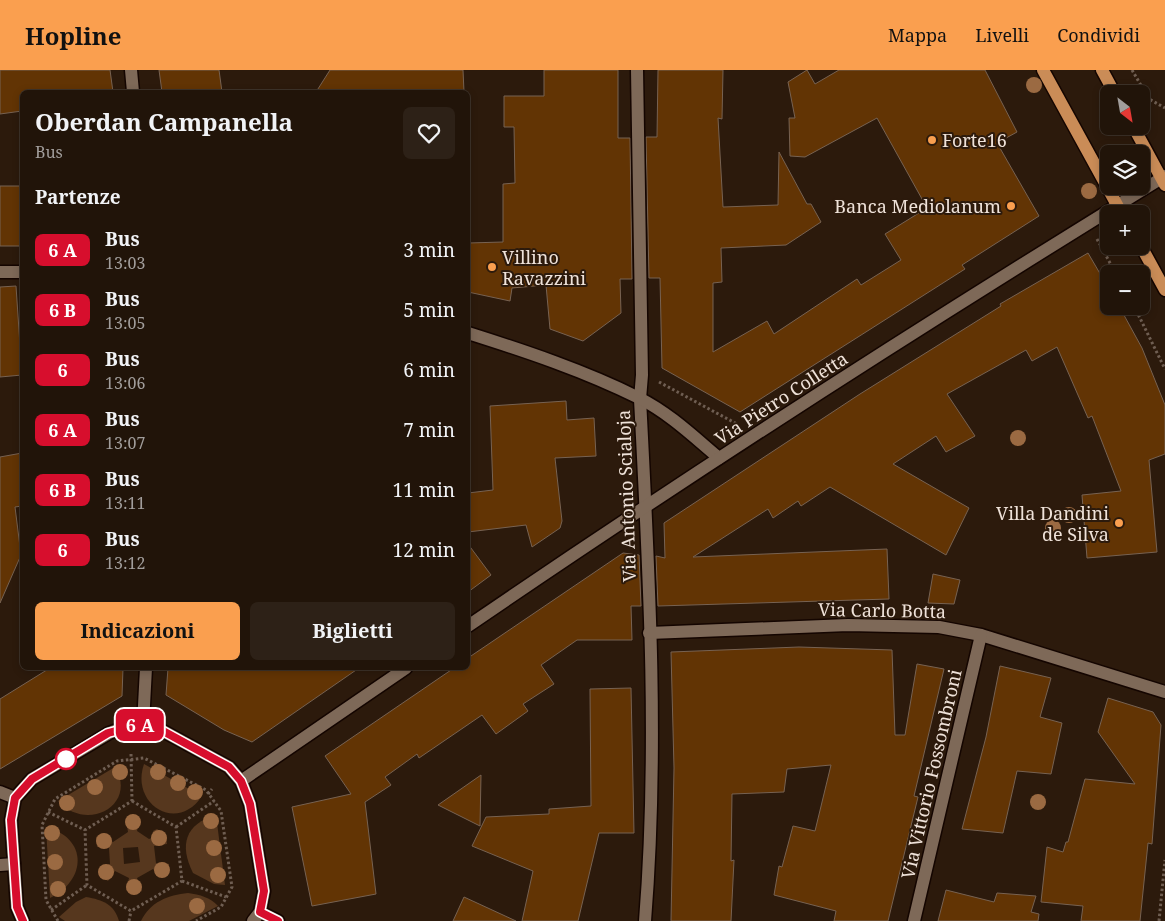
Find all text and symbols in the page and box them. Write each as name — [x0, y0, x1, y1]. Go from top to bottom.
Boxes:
text: Hopline — [25, 19, 122, 52]
text: Mappa — [888, 23, 947, 47]
text: Livelli — [975, 23, 1029, 47]
text: Condividi — [1057, 23, 1140, 47]
north arrow — [1100, 85, 1150, 135]
map controls — [1100, 85, 1150, 315]
text: Oberdan Campanella — [35, 105, 293, 138]
button: heart — [403, 107, 455, 159]
place label: Forte16 — [942, 128, 1007, 152]
marker: Forte16 — [926, 134, 938, 146]
text: Bus — [35, 141, 63, 163]
button: layers — [1100, 145, 1150, 195]
text: Partenze — [35, 184, 121, 210]
place label: Banca Mediolanum — [834, 194, 1001, 218]
marker: Banca Mediolanum — [1005, 200, 1017, 212]
button: + — [1100, 205, 1150, 255]
text: Bus — [105, 226, 140, 252]
text: 3 min — [403, 237, 455, 263]
text: 6 A — [48, 238, 77, 262]
place label: Villino Ravazzini — [502, 245, 586, 290]
text: 13:03 — [105, 252, 145, 274]
marker: Villino Ravazzini — [486, 261, 498, 273]
button: − — [1100, 265, 1150, 315]
text: Bus — [105, 286, 140, 312]
text: 5 min — [403, 297, 455, 323]
text: 6 B — [49, 298, 76, 322]
text: 13:05 — [105, 312, 145, 334]
text: Bus — [105, 346, 140, 372]
street label: Via Pietro Colletta — [710, 346, 852, 450]
text: 6 min — [403, 357, 455, 383]
text: 6 — [57, 358, 68, 382]
text: 13:06 — [105, 372, 145, 394]
text: Bus — [105, 406, 140, 432]
street label: Via Antonio Scialoja — [611, 410, 641, 582]
text: 7 min — [403, 417, 455, 443]
text: 6 A — [48, 418, 77, 442]
text: 13:07 — [105, 432, 145, 454]
text: Bus — [105, 466, 140, 492]
text: 11 min — [393, 477, 455, 503]
text: 6 B — [49, 478, 76, 502]
text: 13:11 — [105, 492, 145, 514]
place label: Villa Dandini de Silva — [996, 501, 1109, 546]
marker: Villa Dandini de Silva — [1113, 517, 1125, 529]
text: Bus — [105, 526, 140, 552]
text: 12 min — [393, 537, 455, 563]
text: 6 — [57, 538, 68, 562]
text: 13:12 — [105, 552, 145, 574]
street label: Via Carlo Botta — [818, 597, 946, 623]
button: Indicazioni — [35, 602, 240, 660]
button: Biglietti — [250, 602, 455, 660]
street label: Via Vittorio Fossombroni — [895, 667, 967, 881]
line badge: 6 A — [111, 709, 169, 741]
text: 6 A — [126, 713, 154, 737]
unlabelled marker — [55, 748, 77, 770]

